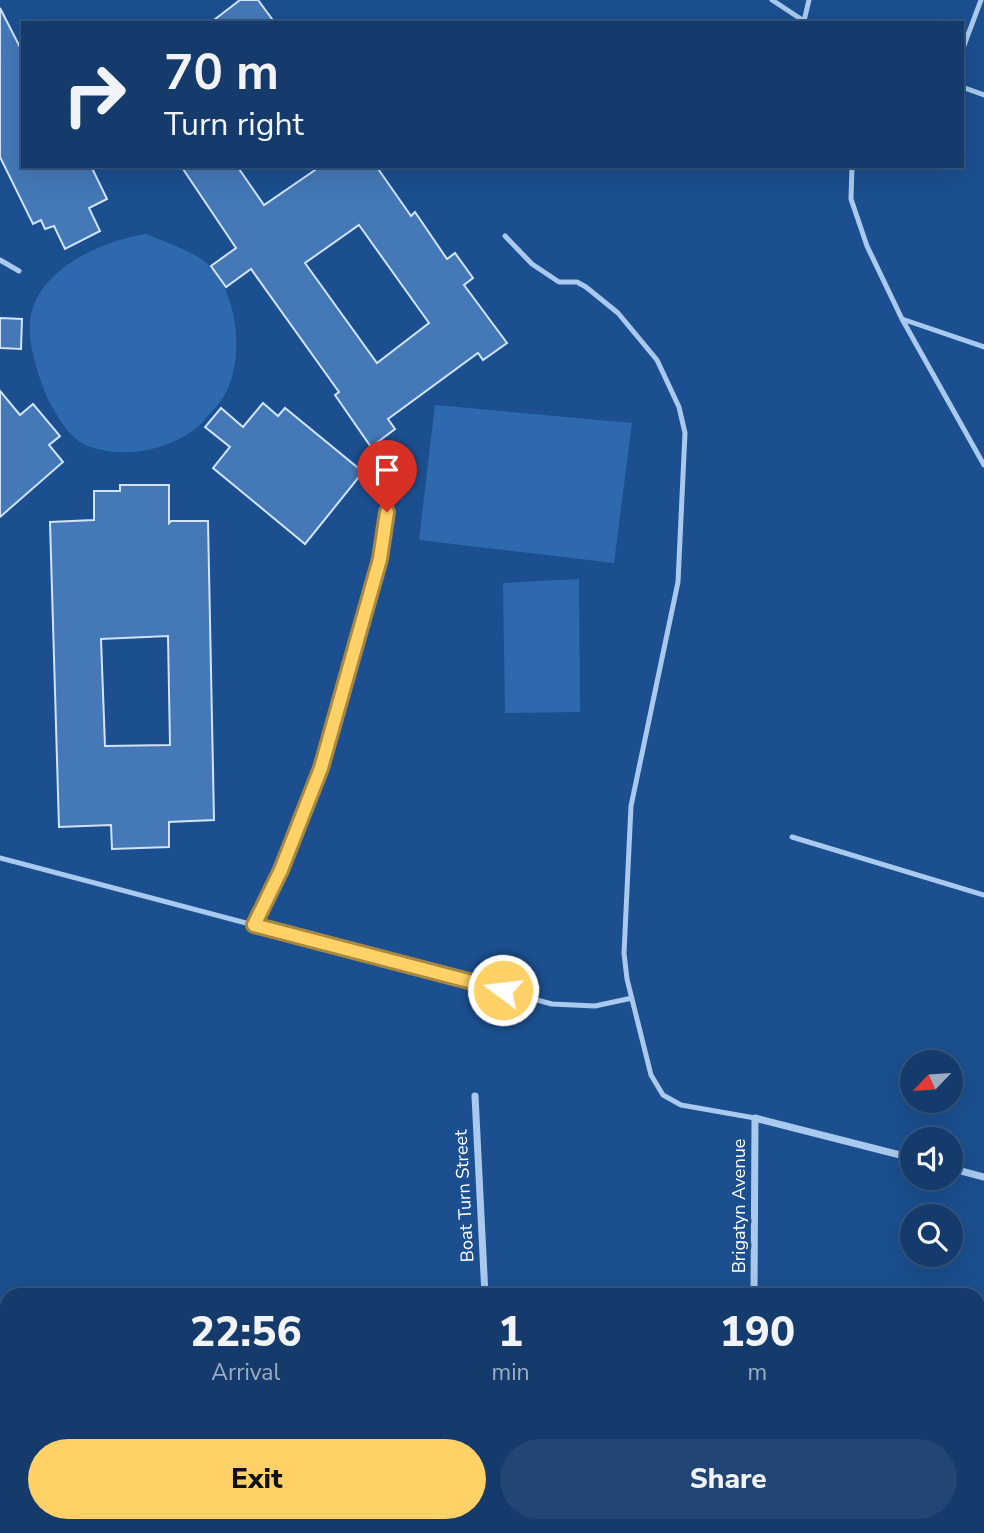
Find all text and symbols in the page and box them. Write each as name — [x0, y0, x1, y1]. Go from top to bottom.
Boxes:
text: 70 m — [164, 39, 279, 106]
icon: right — [49, 49, 140, 140]
text: Turn right — [164, 103, 304, 146]
pin — [357, 440, 417, 512]
icon: arrive — [368, 451, 406, 489]
position arrow — [466, 953, 540, 1027]
north arrow — [900, 1050, 962, 1113]
map controls — [900, 1050, 963, 1267]
button: sound — [900, 1127, 963, 1190]
street label: Boat Turn Street — [449, 1128, 479, 1263]
street label: Brigatyn Avenue — [727, 1139, 751, 1273]
button: search — [900, 1204, 963, 1267]
text: 22:56 — [190, 1304, 302, 1361]
text: 1 — [498, 1304, 523, 1361]
text: 190 — [720, 1304, 795, 1361]
text: Arrival — [211, 1357, 280, 1388]
text: min — [492, 1357, 530, 1388]
text: m — [747, 1357, 767, 1388]
button: Exit — [28, 1439, 486, 1519]
button: Share — [500, 1439, 957, 1519]

